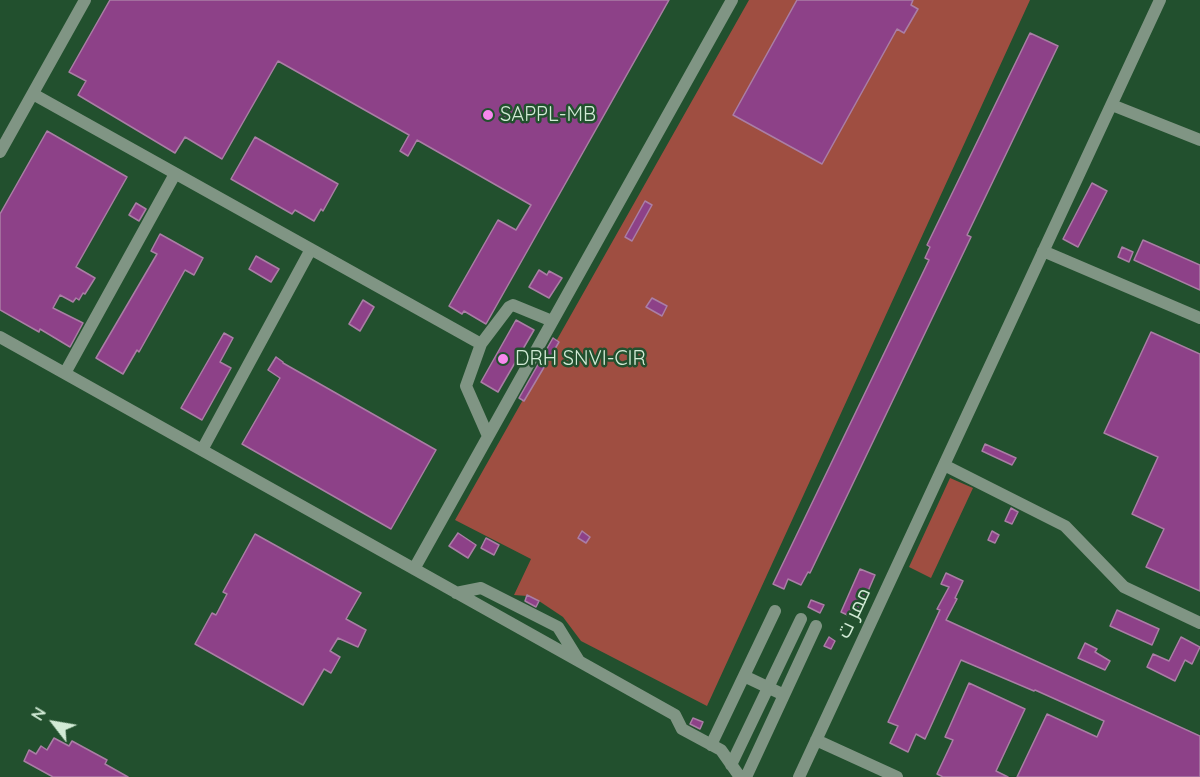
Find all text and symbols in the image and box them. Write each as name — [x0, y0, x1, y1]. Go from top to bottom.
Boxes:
place label: SAPPL-MB — [500, 103, 596, 127]
marker: SAPPL-MB — [481, 108, 495, 122]
place label: DRH SNVI-CIR — [515, 347, 646, 371]
marker: DRH SNVI-CIR — [496, 352, 510, 366]
street label: ممر ت — [832, 584, 876, 642]
north arrow — [24, 693, 84, 753]
text: N — [27, 704, 50, 724]

